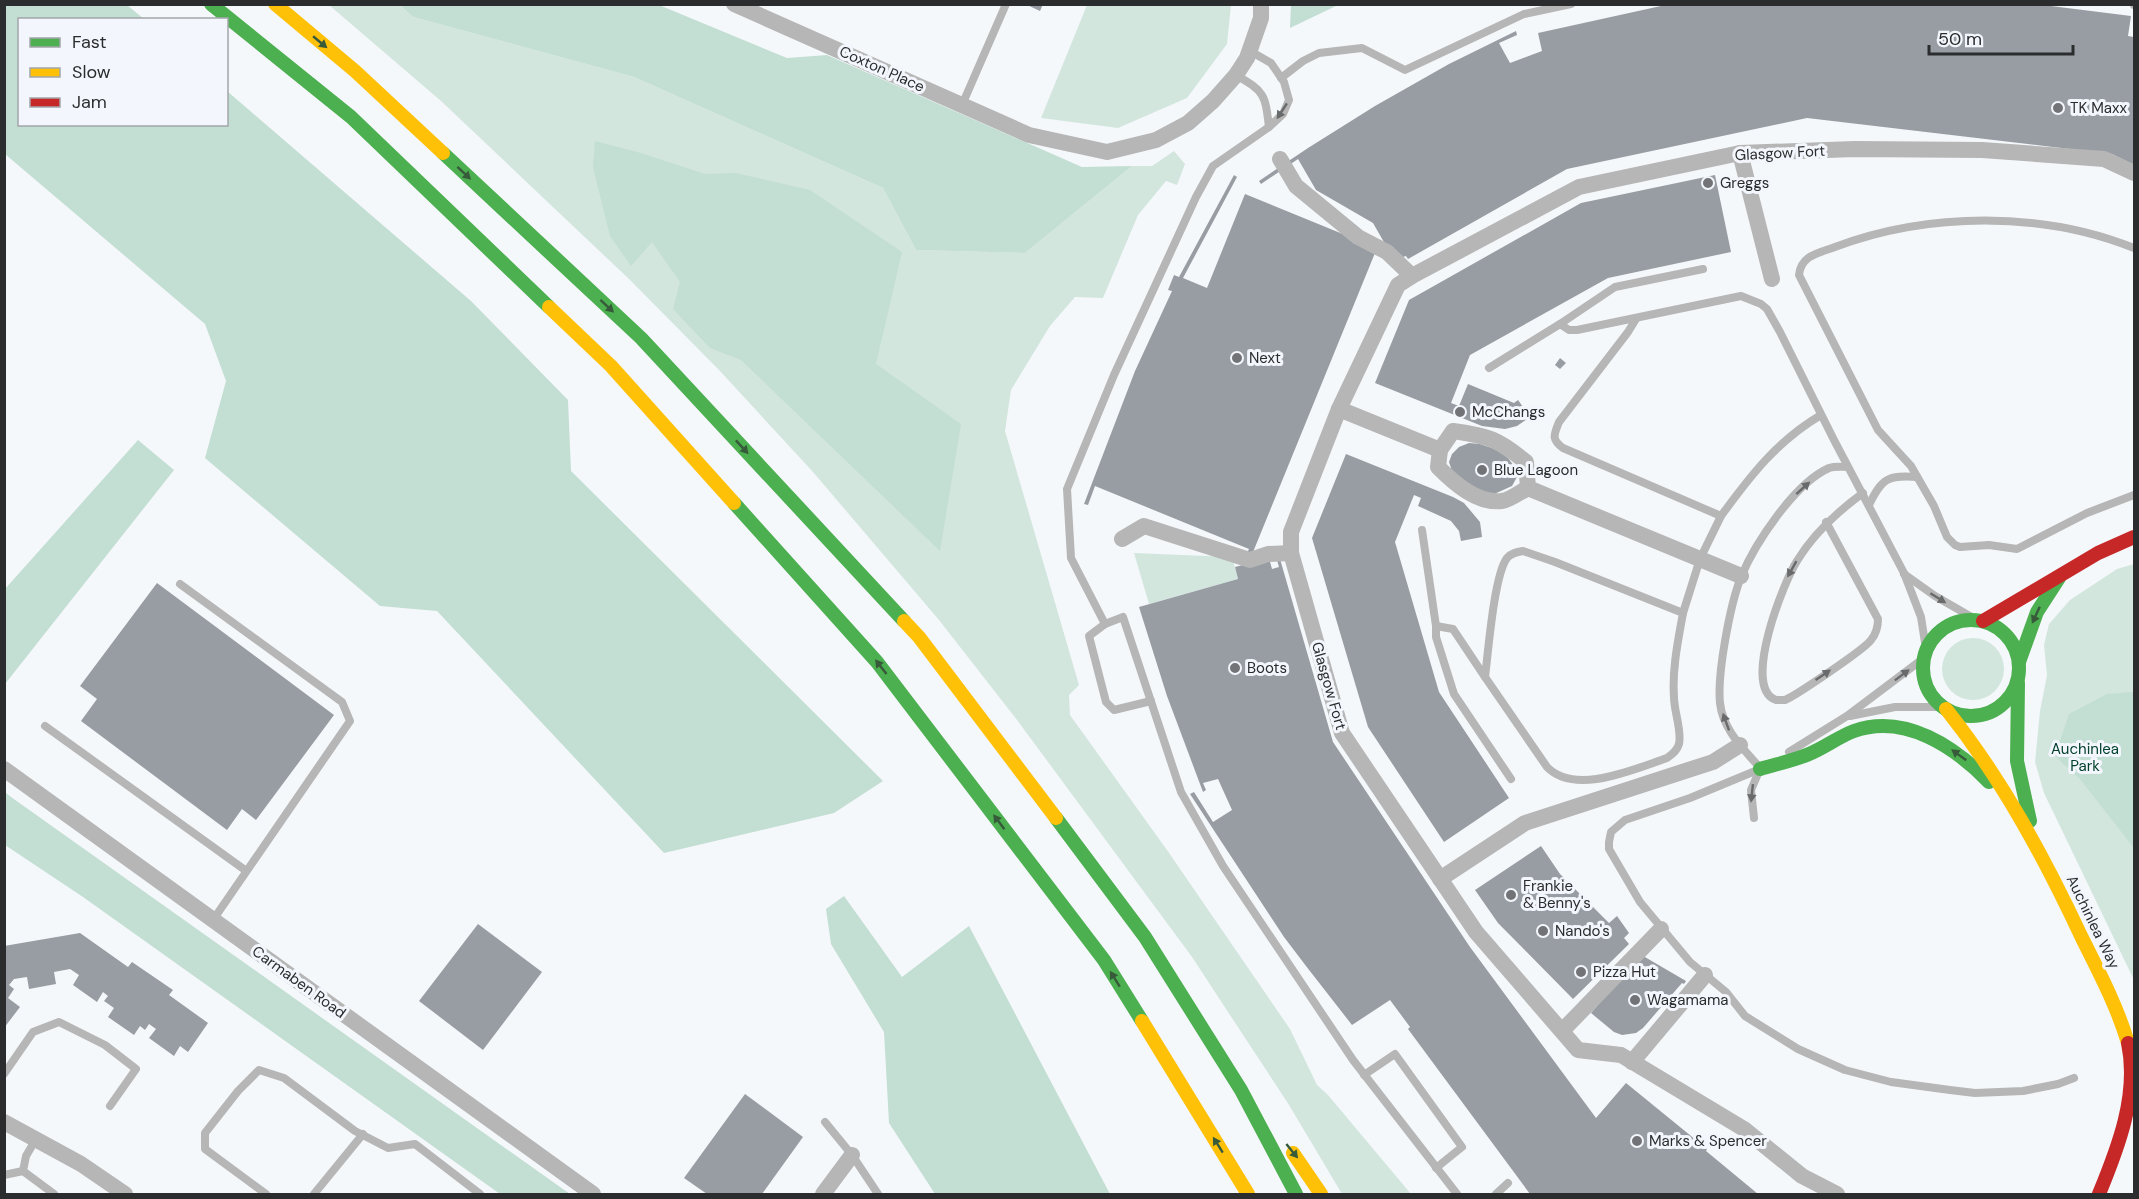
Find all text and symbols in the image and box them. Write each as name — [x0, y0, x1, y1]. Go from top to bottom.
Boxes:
legend — [18, 18, 228, 126]
scale bar — [1929, 18, 2073, 56]
text: 50 m — [1938, 27, 1982, 51]
text: Fast — [72, 30, 107, 54]
one-way arrow — [312, 35, 327, 48]
street label: Coxton Place — [836, 41, 928, 97]
text: Slow — [72, 60, 111, 84]
text: Jam — [72, 90, 107, 114]
place label: TK Maxx — [2070, 98, 2127, 118]
marker: TK Maxx — [2051, 101, 2065, 115]
one-way arrow — [1277, 103, 1288, 120]
street label: Glasgow Fort — [1734, 141, 1826, 165]
one-way arrow — [457, 166, 471, 180]
place label: Greggs — [1720, 173, 1769, 193]
marker: Greggs — [1701, 176, 1715, 190]
one-way arrow — [599, 299, 614, 312]
place label: Next — [1249, 348, 1281, 368]
marker: Next — [1230, 351, 1244, 365]
place label: McChangs — [1472, 402, 1545, 422]
marker: McChangs — [1453, 405, 1467, 419]
one-way arrow — [735, 439, 749, 454]
place label: Blue Lagoon — [1494, 460, 1578, 480]
marker: Blue Lagoon — [1475, 463, 1489, 477]
one-way arrow — [1796, 481, 1811, 495]
one-way arrow — [1787, 561, 1797, 578]
one-way arrow — [1930, 592, 1947, 603]
one-way arrow — [2031, 607, 2040, 624]
street label: Glasgow Fort — [1307, 640, 1351, 732]
place label: Boots — [1247, 658, 1287, 678]
one-way arrow — [874, 659, 887, 675]
marker: Boots — [1228, 661, 1242, 675]
one-way arrow — [1894, 668, 1910, 681]
one-way arrow — [1815, 670, 1831, 681]
one-way arrow — [1721, 713, 1731, 731]
park label: Auchinlea Park — [2051, 739, 2119, 776]
one-way arrow — [1951, 749, 1967, 761]
one-way arrow — [1747, 784, 1757, 803]
one-way arrow — [993, 815, 1005, 830]
street label: Auchinlea Way — [2062, 872, 2125, 973]
place label: Frankie & Benny's — [1523, 876, 1591, 913]
marker: Frankie & Benny's — [1504, 888, 1518, 902]
place label: Nando's — [1555, 921, 1610, 941]
marker: Nando's — [1536, 924, 1550, 938]
street label: Carmaben Road — [248, 941, 350, 1023]
place label: Pizza Hut — [1593, 962, 1656, 982]
marker: Pizza Hut — [1574, 965, 1588, 979]
one-way arrow — [1109, 971, 1120, 987]
place label: Wagamama — [1647, 990, 1729, 1010]
marker: Wagamama — [1628, 993, 1642, 1007]
place label: Marks & Spencer — [1649, 1131, 1767, 1151]
marker: Marks & Spencer — [1630, 1134, 1644, 1148]
one-way arrow — [1212, 1137, 1223, 1153]
one-way arrow — [1285, 1143, 1298, 1159]

